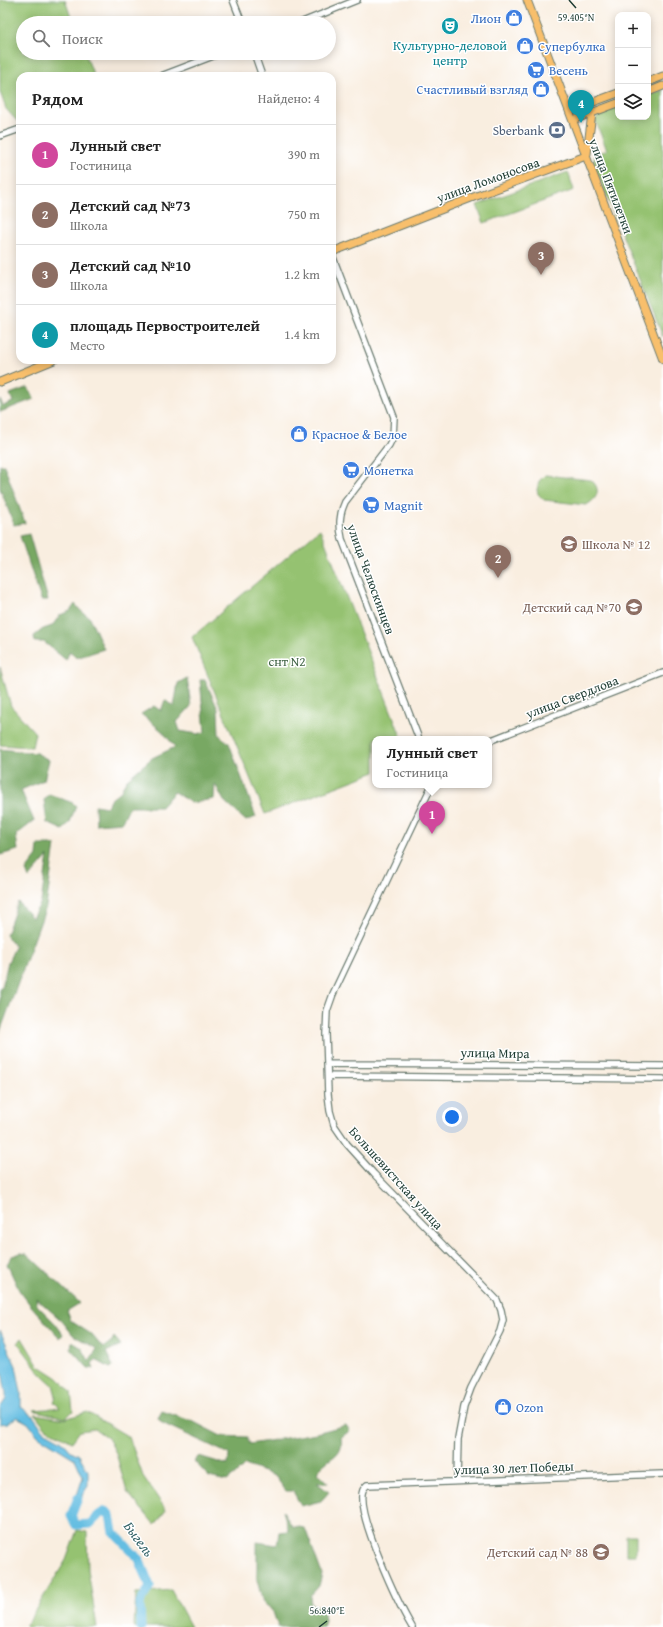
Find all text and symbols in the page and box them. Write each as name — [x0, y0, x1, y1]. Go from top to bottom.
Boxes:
shop icon: Лион — [504, 8, 524, 28]
place label: Лион — [471, 9, 501, 28]
text: 59.405°N — [558, 10, 595, 25]
map controls — [615, 12, 651, 120]
button: + — [615, 12, 651, 48]
search box — [16, 16, 336, 60]
theatre icon: Культурно-деловой центр — [440, 16, 460, 36]
icon: search — [30, 27, 52, 49]
text: Поиск — [62, 28, 103, 49]
place label: Культурно-деловой центр — [393, 36, 507, 70]
shop icon: Супербулка — [515, 36, 535, 56]
place label: Супербулка — [538, 37, 606, 56]
button: − — [615, 48, 651, 84]
supermarket icon: Весень — [526, 60, 546, 80]
place label: Весень — [549, 61, 588, 80]
shop icon: Счастливый взгляд — [531, 79, 551, 99]
place label: Счастливый взгляд — [417, 80, 528, 99]
button: layers — [615, 84, 651, 120]
text: Рядом — [32, 86, 83, 111]
text: Найдено: 4 — [258, 89, 320, 108]
pin: 4 — [568, 90, 594, 123]
bank icon: Sberbank — [547, 120, 567, 140]
place label: Sberbank — [493, 121, 544, 140]
text: Лунный свет — [70, 135, 161, 156]
street label: улица Пятилетки — [584, 135, 638, 237]
text: 1 — [42, 145, 48, 164]
text: 390 m — [288, 145, 320, 164]
street label: улица Ломоносова — [433, 152, 543, 208]
text: Гостиница — [70, 156, 132, 175]
text: Детский сад №73 — [70, 195, 191, 216]
text: 2 — [42, 205, 48, 224]
text: 750 m — [288, 205, 320, 224]
text: Школа — [70, 216, 108, 235]
pin: 3 — [528, 242, 554, 275]
text: Детский сад №10 — [70, 255, 191, 276]
text: 3 — [42, 265, 48, 284]
text: 1.2 km — [284, 265, 320, 284]
text: Школа — [70, 276, 108, 295]
text: площадь Первостроителей — [70, 315, 260, 336]
text: 4 — [42, 325, 48, 344]
text: 1.4 km — [284, 325, 320, 344]
text: Место — [70, 336, 105, 355]
shop icon: Красное & Белое — [289, 424, 309, 444]
place label: Красное & Белое — [312, 425, 407, 444]
supermarket icon: Монетка — [341, 460, 361, 480]
place label: Монетка — [364, 461, 415, 480]
supermarket icon: Magnit — [361, 495, 381, 515]
place label: Magnit — [384, 496, 423, 515]
street label: улица Челюскинцев — [342, 520, 400, 637]
school or university icon: Школа № 12 — [559, 534, 579, 554]
place label: Школа № 12 — [582, 535, 650, 554]
pin: 2 — [485, 545, 511, 578]
school or university icon: Детский сад №70 — [624, 597, 644, 617]
place label: Детский сад №70 — [522, 598, 621, 617]
park label: снт N2 — [268, 652, 306, 671]
street label: улица Свердлова — [522, 670, 622, 724]
popup — [372, 736, 492, 788]
text: Лунный свет — [387, 742, 477, 763]
text: Гостиница — [387, 763, 448, 782]
pin: 1 — [419, 801, 445, 834]
street label: улица Мира — [459, 1043, 531, 1063]
your location — [442, 1107, 462, 1127]
street label: Большевистская улица — [345, 1122, 448, 1234]
shop icon: Ozon — [493, 1397, 513, 1417]
place label: Ozon — [516, 1398, 544, 1417]
street label: улица 30 лет Победы — [453, 1456, 574, 1480]
water label: Быгель — [119, 1517, 159, 1561]
school or university icon: Детский сад № 88 — [591, 1542, 611, 1562]
place label: Детский сад № 88 — [486, 1543, 588, 1562]
text: 56.840°E — [309, 1603, 345, 1618]

